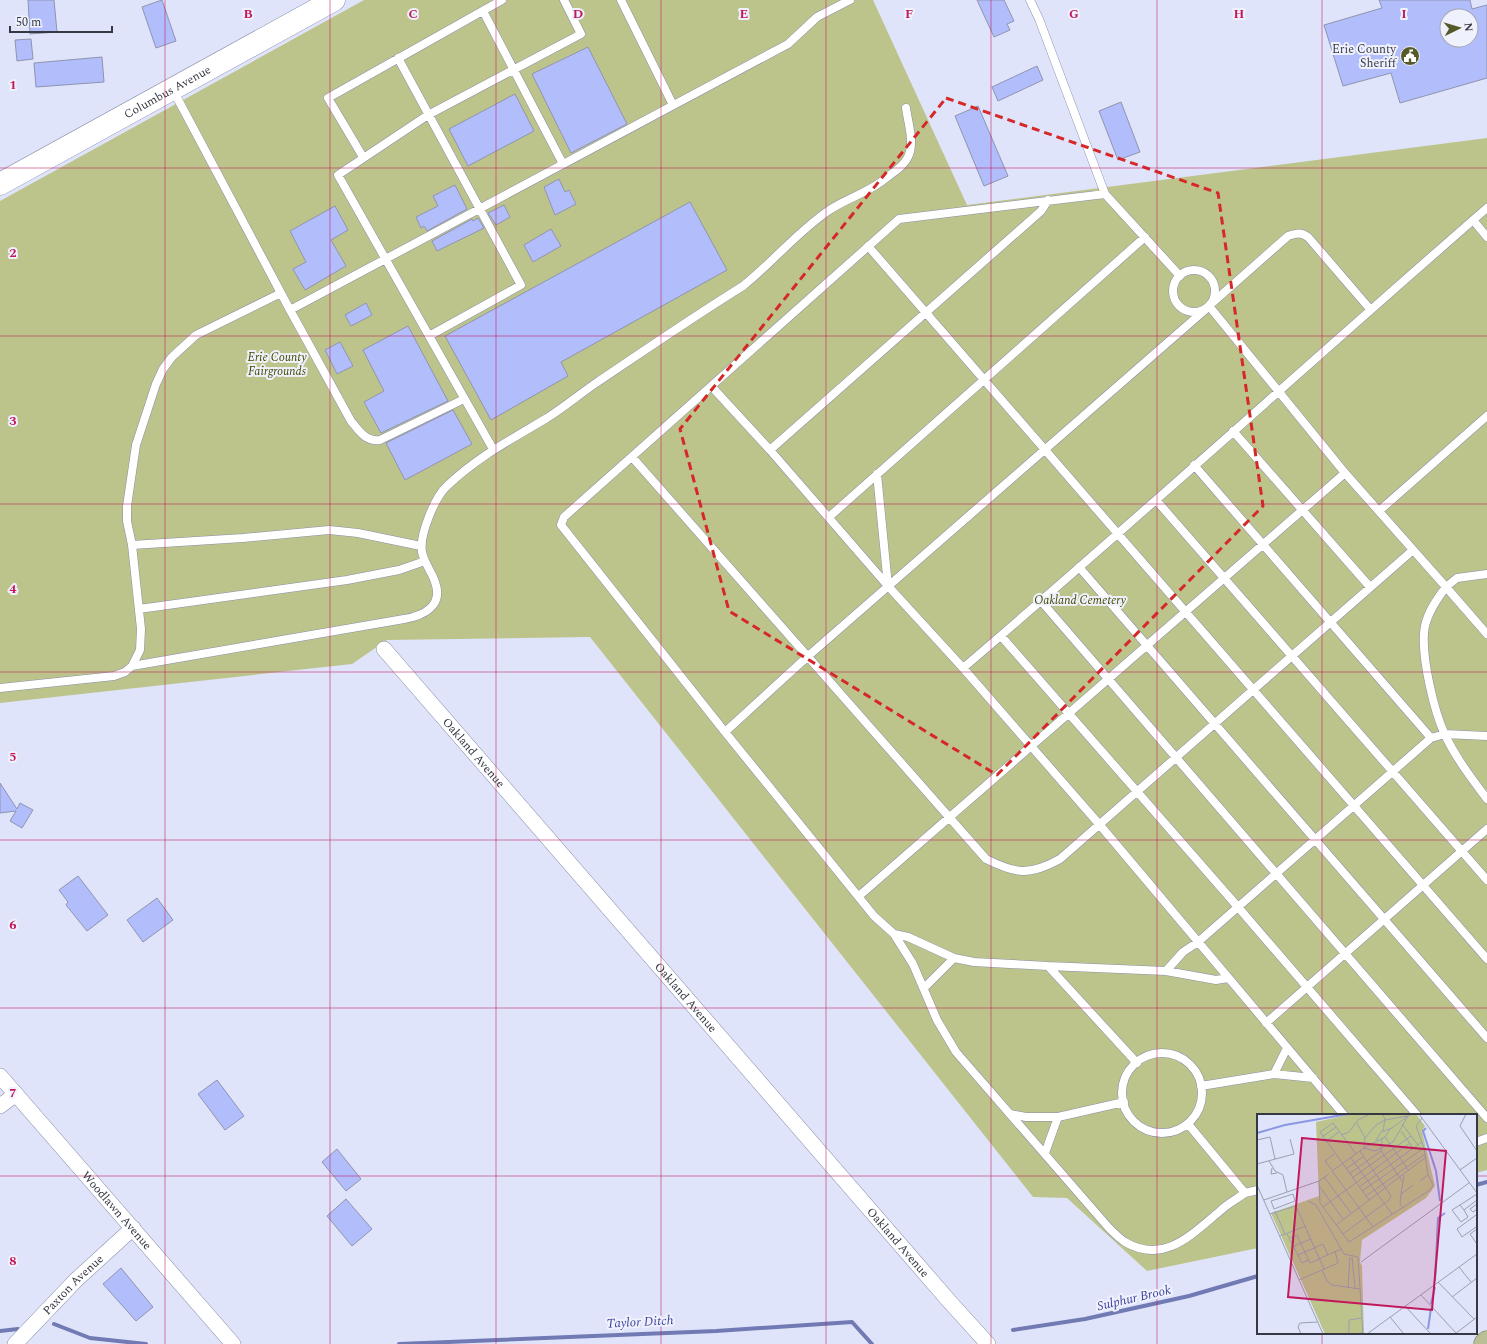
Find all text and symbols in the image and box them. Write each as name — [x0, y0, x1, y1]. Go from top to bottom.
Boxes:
text: B — [243, 4, 253, 24]
text: C — [408, 4, 418, 24]
text: D — [573, 4, 583, 24]
text: E — [740, 4, 749, 24]
text: F — [905, 4, 913, 24]
text: G — [1069, 4, 1079, 24]
text: H — [1234, 4, 1245, 24]
text: I — [1401, 4, 1407, 24]
scale bar — [10, 8, 112, 34]
north arrow — [1439, 8, 1479, 48]
text: 50 m — [16, 13, 41, 32]
text: N — [1460, 22, 1477, 32]
place label: Erie County Sheriff — [1332, 40, 1397, 73]
public building icon: Erie County Sheriff — [1399, 45, 1421, 67]
street label: Columbus Avenue — [120, 60, 215, 124]
text: 1 — [9, 75, 17, 95]
text: 2 — [9, 243, 17, 263]
park label: Erie County Fairgrounds — [248, 348, 307, 381]
text: 3 — [9, 411, 17, 431]
text: 4 — [9, 579, 17, 599]
park label: Oakland Cemetery — [1034, 591, 1127, 610]
street label: Oakland Avenue — [438, 713, 510, 792]
text: 5 — [9, 747, 17, 767]
text: 6 — [9, 915, 17, 935]
street label: Oakland Avenue — [650, 958, 722, 1037]
text: 7 — [9, 1083, 17, 1103]
inset map — [1257, 1114, 1477, 1334]
street label: Woodlawn Avenue — [77, 1167, 157, 1254]
street label: Oakland Avenue — [862, 1203, 934, 1282]
street label: Paxton Avenue — [38, 1250, 108, 1319]
text: 8 — [9, 1251, 17, 1271]
water label: Sulphur Brook — [1095, 1280, 1173, 1316]
water label: Taylor Ditch — [606, 1310, 674, 1334]

